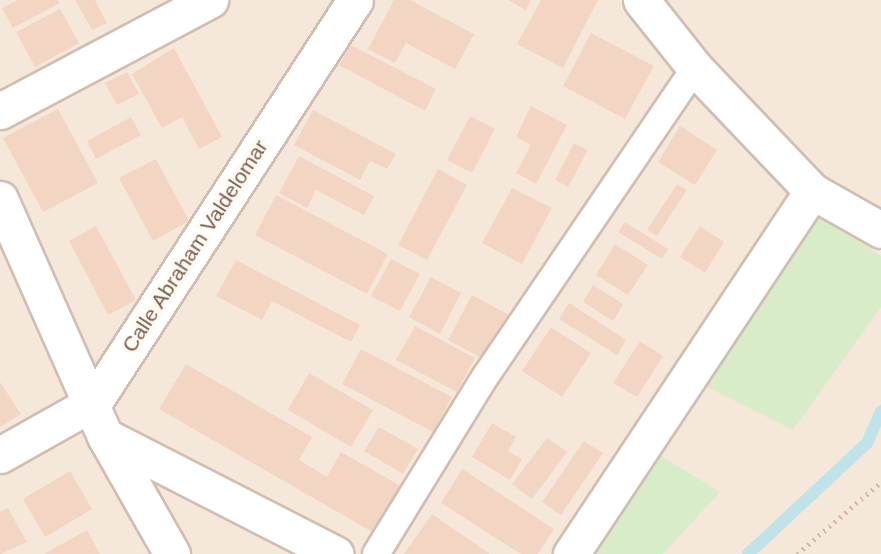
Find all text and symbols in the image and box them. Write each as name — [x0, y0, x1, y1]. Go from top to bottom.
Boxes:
street label: Calle Abraham Valdelomar — [117, 135, 273, 357]

